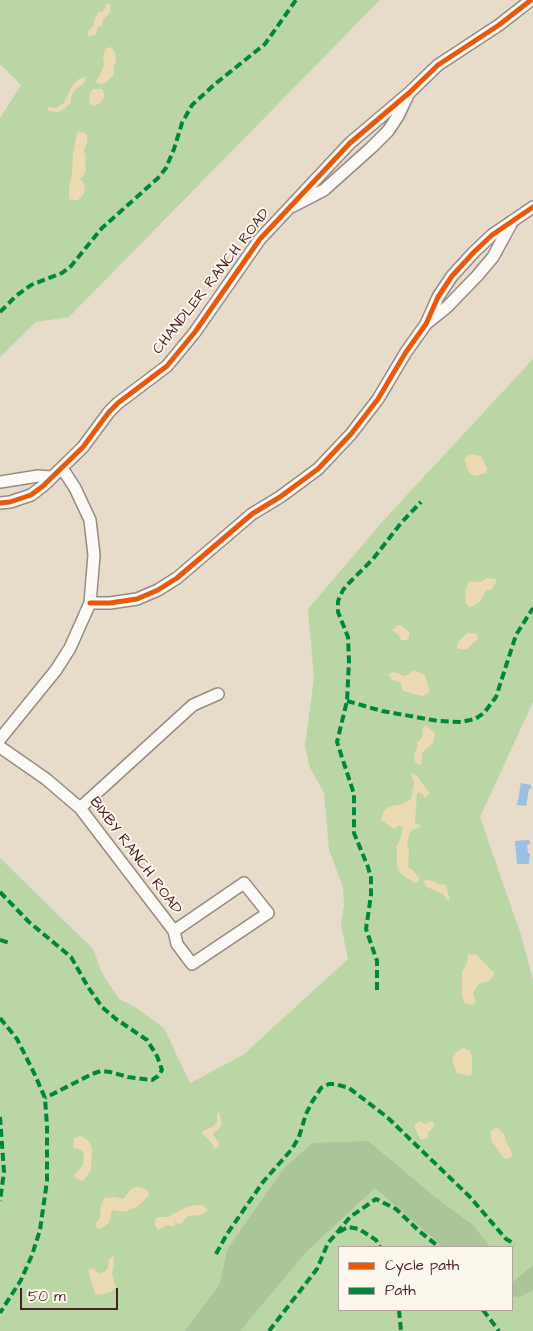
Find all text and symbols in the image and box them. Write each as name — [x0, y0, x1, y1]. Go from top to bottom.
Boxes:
street label: CHANDLER RANCH ROAD — [150, 206, 274, 358]
street label: BIXBY RANCH ROAD — [85, 794, 185, 918]
legend — [338, 1246, 513, 1311]
text: Cycle path — [385, 1255, 459, 1276]
scale bar — [22, 1278, 120, 1310]
text: Path — [385, 1280, 416, 1301]
text: 50 m — [28, 1286, 66, 1307]

